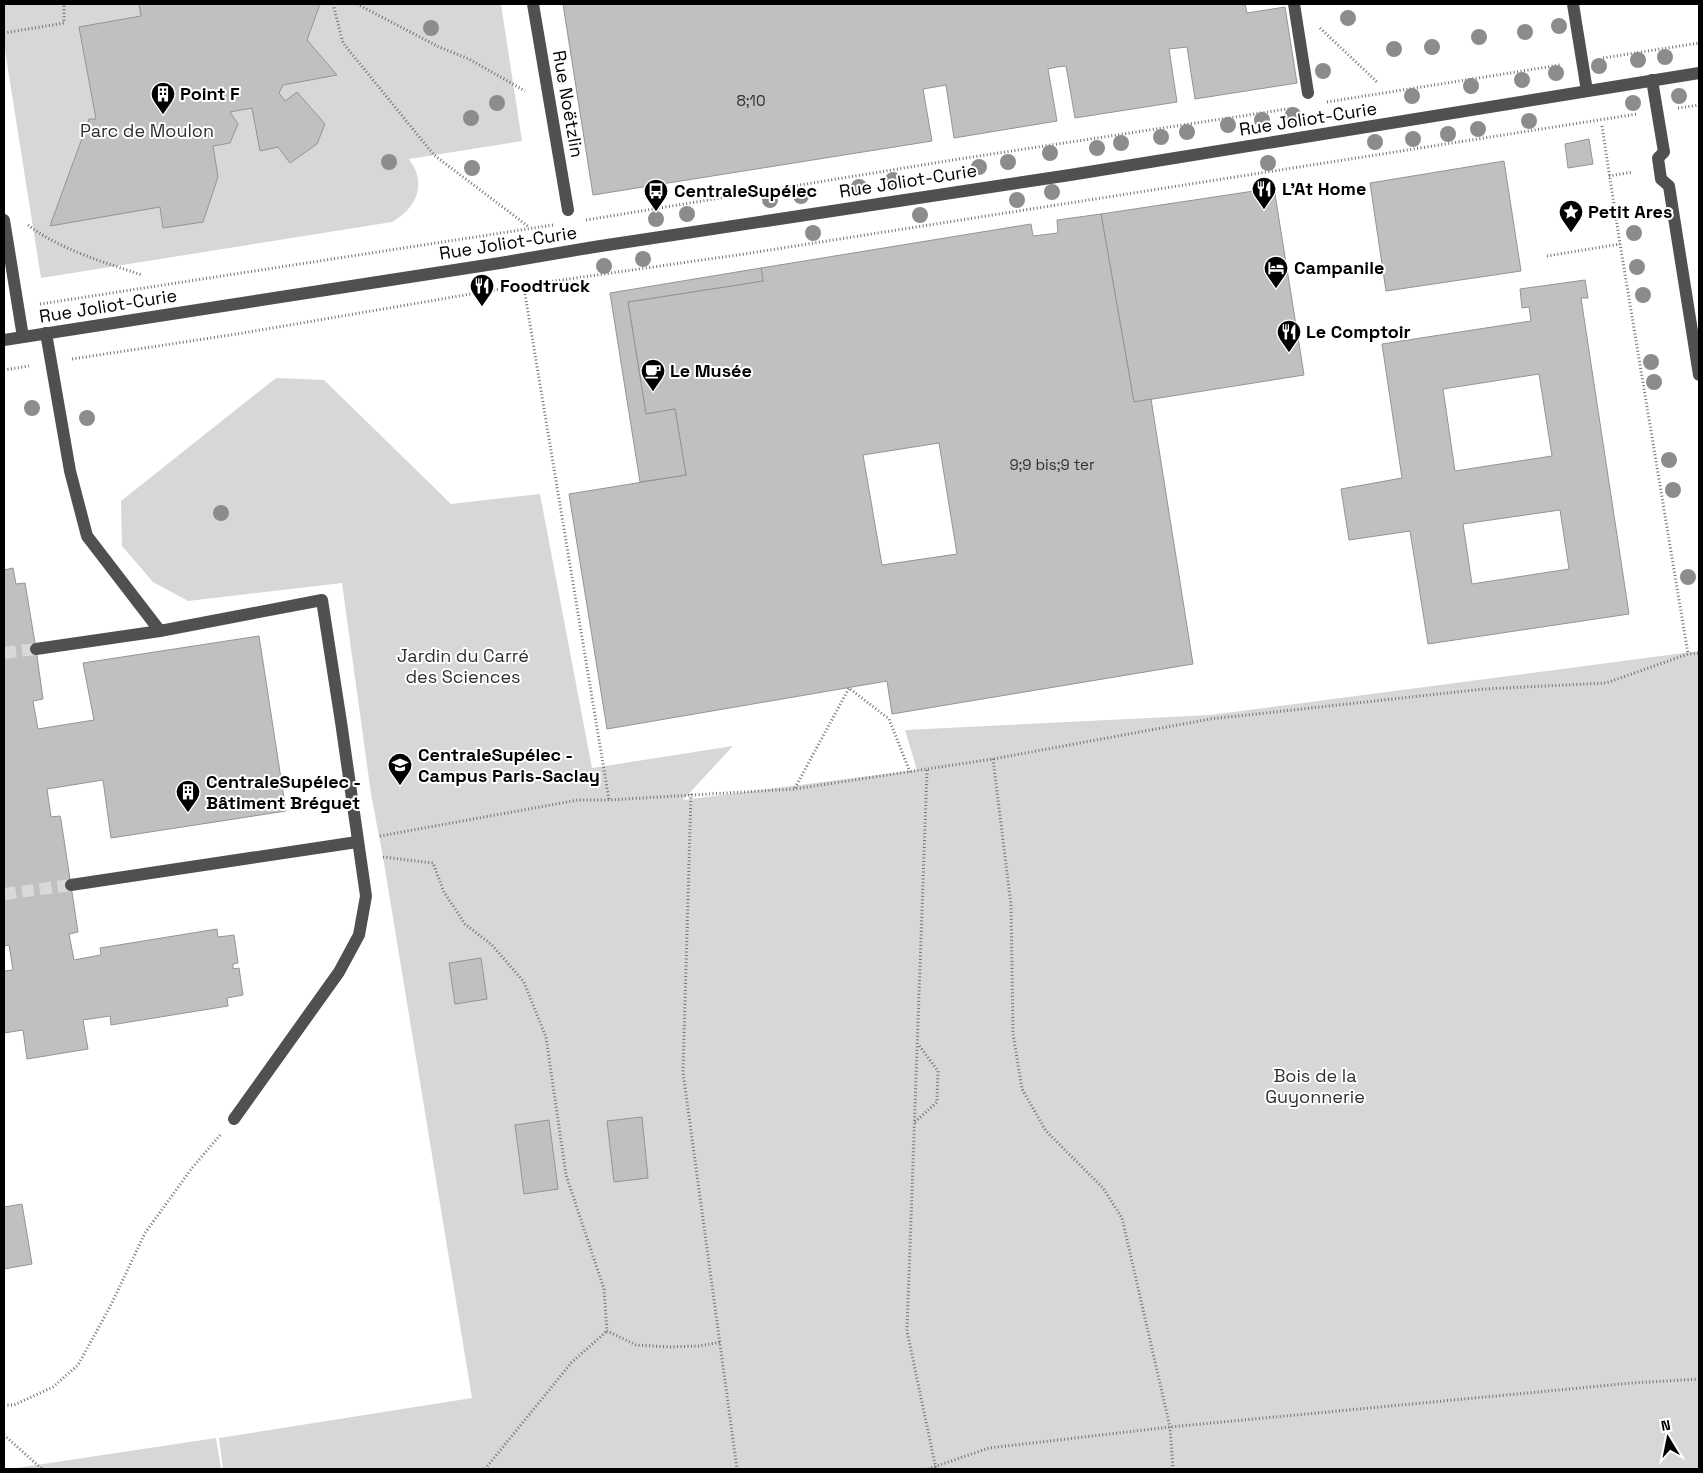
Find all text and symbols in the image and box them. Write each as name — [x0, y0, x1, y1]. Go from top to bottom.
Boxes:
street label: Rue Noëtzlin — [548, 48, 589, 159]
building icon: Point F — [150, 81, 176, 115]
place label: Point F — [180, 82, 240, 105]
house number: 8;10 — [736, 91, 766, 110]
street label: Rue Joliot-Curie — [1237, 96, 1378, 141]
park label: Parc de Moulon — [80, 119, 214, 142]
street label: Rue Joliot-Curie — [837, 158, 978, 203]
restaurant icon: L’At Home — [1251, 176, 1277, 210]
place label: L’At Home — [1282, 177, 1366, 200]
bus stop icon: CentraleSupélec — [643, 178, 669, 212]
place label: CentraleSupélec — [674, 179, 817, 202]
place icon: Petit Ares — [1558, 199, 1584, 233]
place label: Petit Ares — [1588, 200, 1672, 223]
street label: Rue Joliot-Curie — [437, 220, 578, 265]
hotel icon: Campanile — [1263, 255, 1289, 289]
place label: Campanile — [1294, 256, 1384, 279]
restaurant icon: Foodtruck — [469, 273, 495, 307]
place label: Foodtruck — [500, 274, 590, 297]
street label: Rue Joliot-Curie — [37, 283, 178, 328]
restaurant icon: Le Comptoir — [1276, 319, 1302, 353]
place label: Le Comptoir — [1306, 320, 1411, 343]
cafe icon: Le Musée — [640, 358, 666, 392]
place label: Le Musée — [670, 359, 752, 382]
house number: 9;9 bis;9 ter — [1009, 455, 1095, 474]
park label: Jardin du Carré des Sciences — [397, 644, 529, 688]
place label: CentraleSupélec - Campus Paris-Saclay — [418, 743, 600, 787]
school or university icon: CentraleSupélec - Campus Paris-Saclay — [387, 752, 413, 786]
place label: CentraleSupélec - Bâtiment Bréguet — [206, 770, 361, 814]
building icon: CentraleSupélec - Bâtiment Bréguet — [175, 779, 201, 813]
park label: Bois de la Guyonnerie — [1265, 1064, 1365, 1108]
north arrow — [1643, 1413, 1693, 1463]
text: N — [1660, 1416, 1672, 1435]

